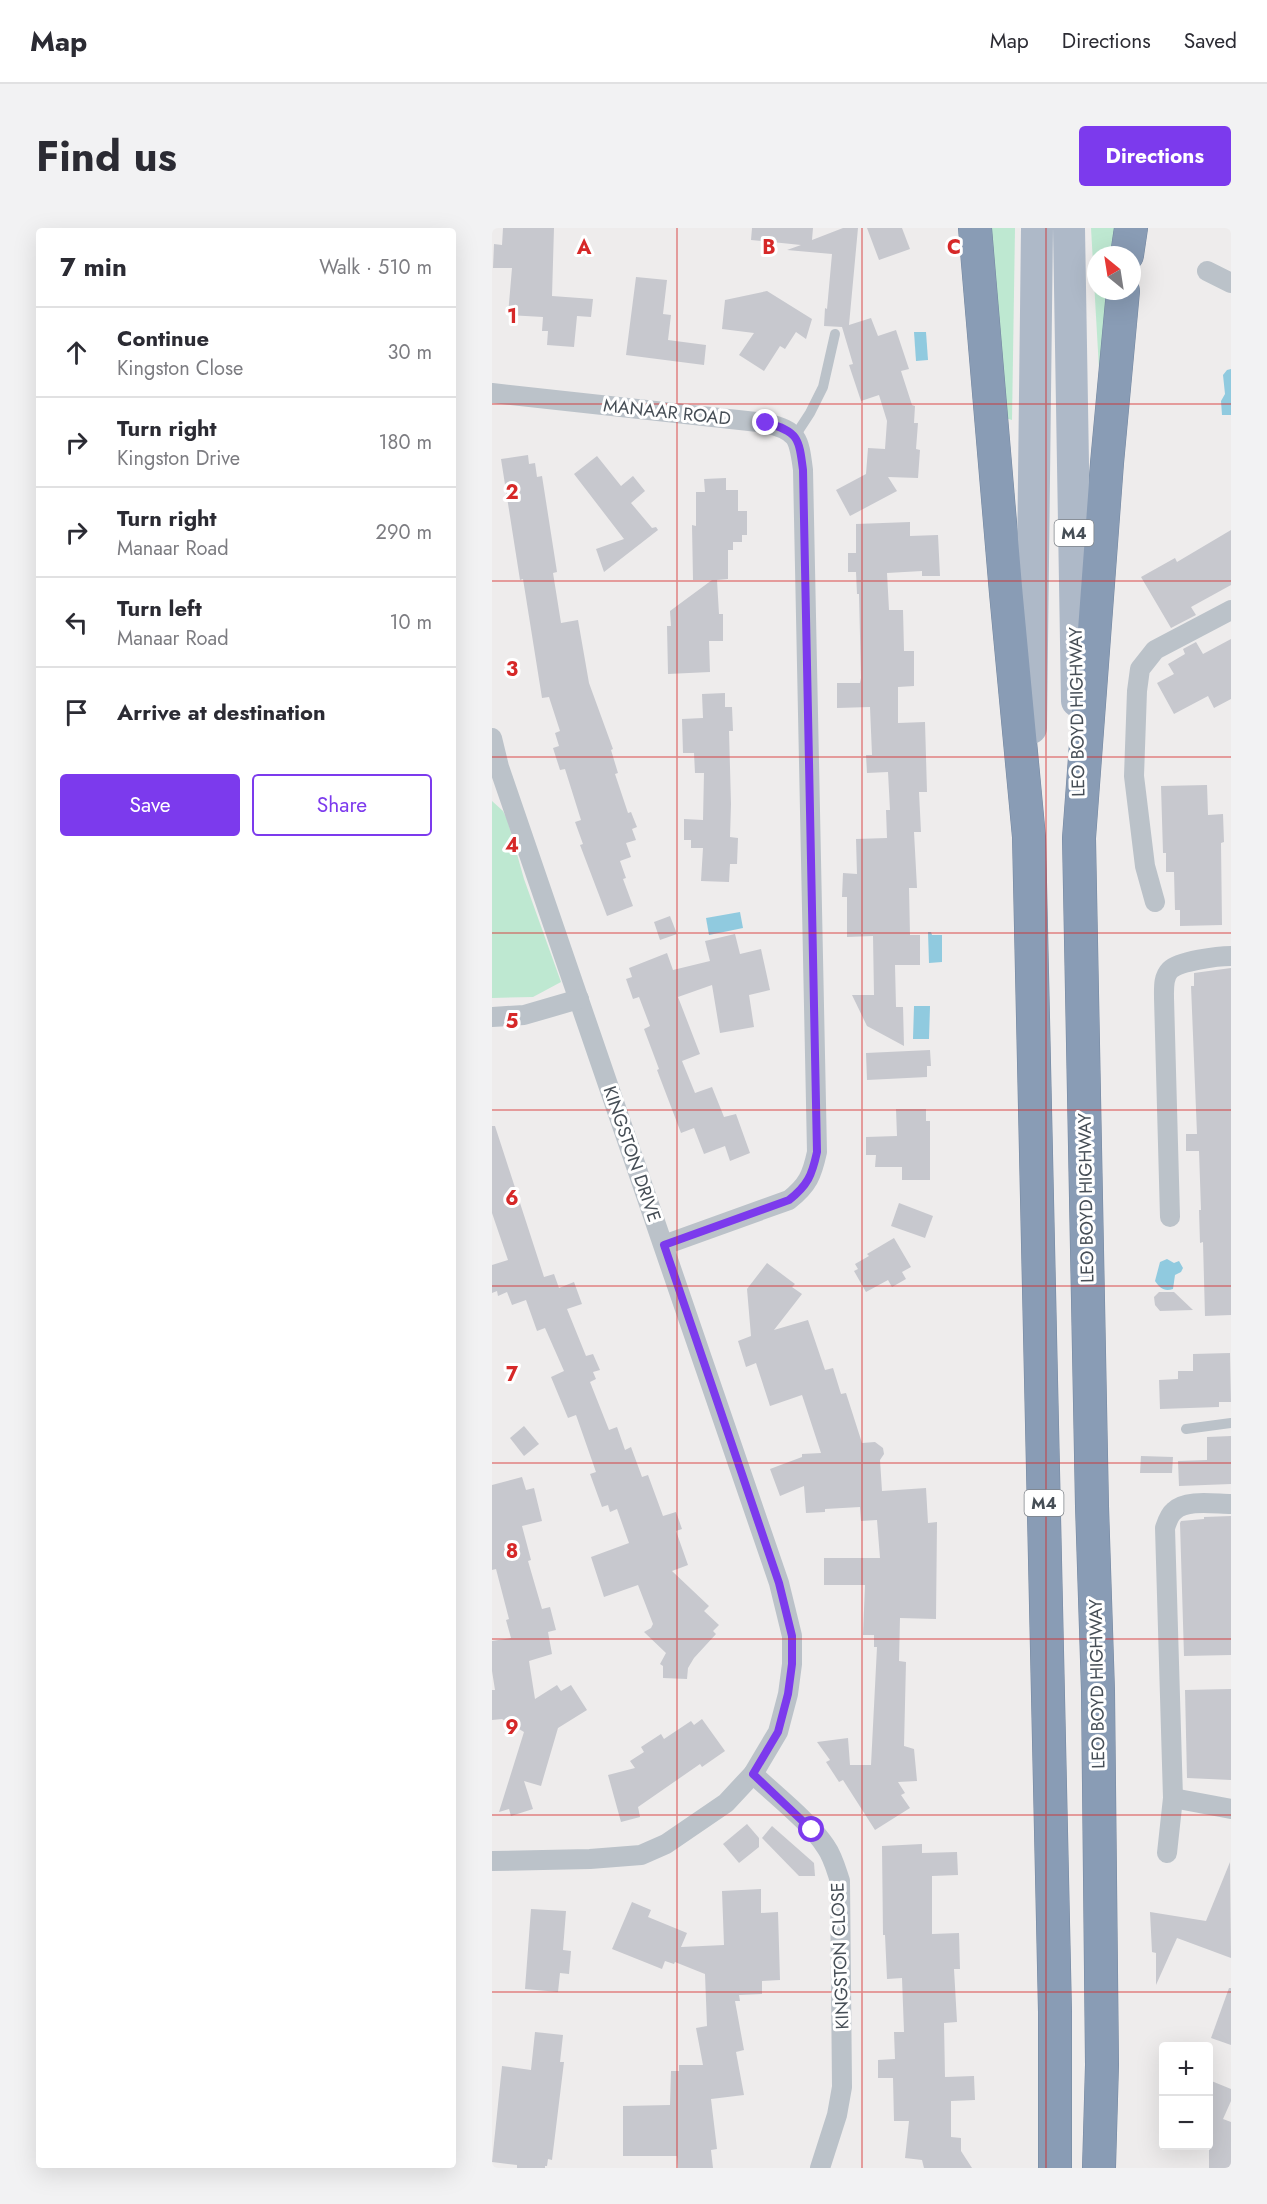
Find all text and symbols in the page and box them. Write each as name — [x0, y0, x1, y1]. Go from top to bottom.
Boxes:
text: Map — [30, 21, 87, 62]
text: Map — [990, 26, 1029, 56]
text: Directions — [1062, 26, 1151, 56]
text: Saved — [1184, 26, 1237, 56]
text: Find us — [36, 126, 177, 187]
button: Directions — [1079, 126, 1231, 186]
text: A — [576, 233, 592, 262]
text: B — [762, 233, 776, 262]
text: C — [947, 233, 961, 262]
north arrow — [1087, 246, 1141, 300]
text: 7 min — [60, 248, 127, 286]
text: Walk · 510 m — [319, 253, 432, 282]
text: 1 — [507, 302, 517, 331]
text: Continue — [117, 322, 209, 354]
icon: ahead — [60, 336, 93, 369]
text: 30 m — [387, 338, 432, 367]
text: Kingston Close — [117, 354, 243, 383]
street label: MANAAR ROAD — [602, 392, 732, 432]
route end — [752, 409, 778, 435]
text: Turn right — [117, 412, 217, 444]
icon: right — [60, 426, 93, 459]
text: 180 m — [378, 428, 432, 457]
text: Kingston Drive — [117, 444, 240, 473]
text: 2 — [505, 478, 519, 507]
text: Turn right — [117, 502, 217, 534]
icon: right — [60, 516, 93, 549]
text: 290 m — [376, 518, 432, 547]
road number: M4 — [1054, 520, 1094, 546]
text: Manaar Road — [117, 534, 229, 563]
text: Turn left — [117, 592, 202, 624]
icon: left — [60, 606, 93, 639]
text: 10 m — [389, 608, 432, 637]
text: Manaar Road — [117, 624, 229, 653]
street label: LEO BOYD HIGHWAY — [1063, 626, 1091, 797]
text: 3 — [506, 655, 518, 684]
icon: arrive — [60, 696, 93, 729]
text: Arrive at destination — [117, 696, 326, 728]
button: Save — [60, 774, 240, 836]
button: Share — [252, 774, 432, 836]
text: 4 — [505, 831, 519, 860]
text: 5 — [506, 1007, 519, 1036]
street label: KINGSTON DRIVE — [597, 1083, 667, 1225]
street label: LEO BOYD HIGHWAY — [1072, 1112, 1100, 1283]
text: 6 — [505, 1184, 519, 1213]
text: 7 — [506, 1360, 519, 1389]
road number: M4 — [1024, 1490, 1064, 1516]
text: 8 — [506, 1537, 518, 1566]
street label: LEO BOYD HIGHWAY — [1083, 1598, 1111, 1769]
text: 9 — [505, 1713, 519, 1742]
route start — [798, 1816, 824, 1842]
street label: KINGSTON CLOSE — [824, 1882, 856, 2030]
map controls — [1159, 2042, 1213, 2150]
button: + — [1159, 2042, 1213, 2096]
button: − — [1159, 2096, 1213, 2150]

